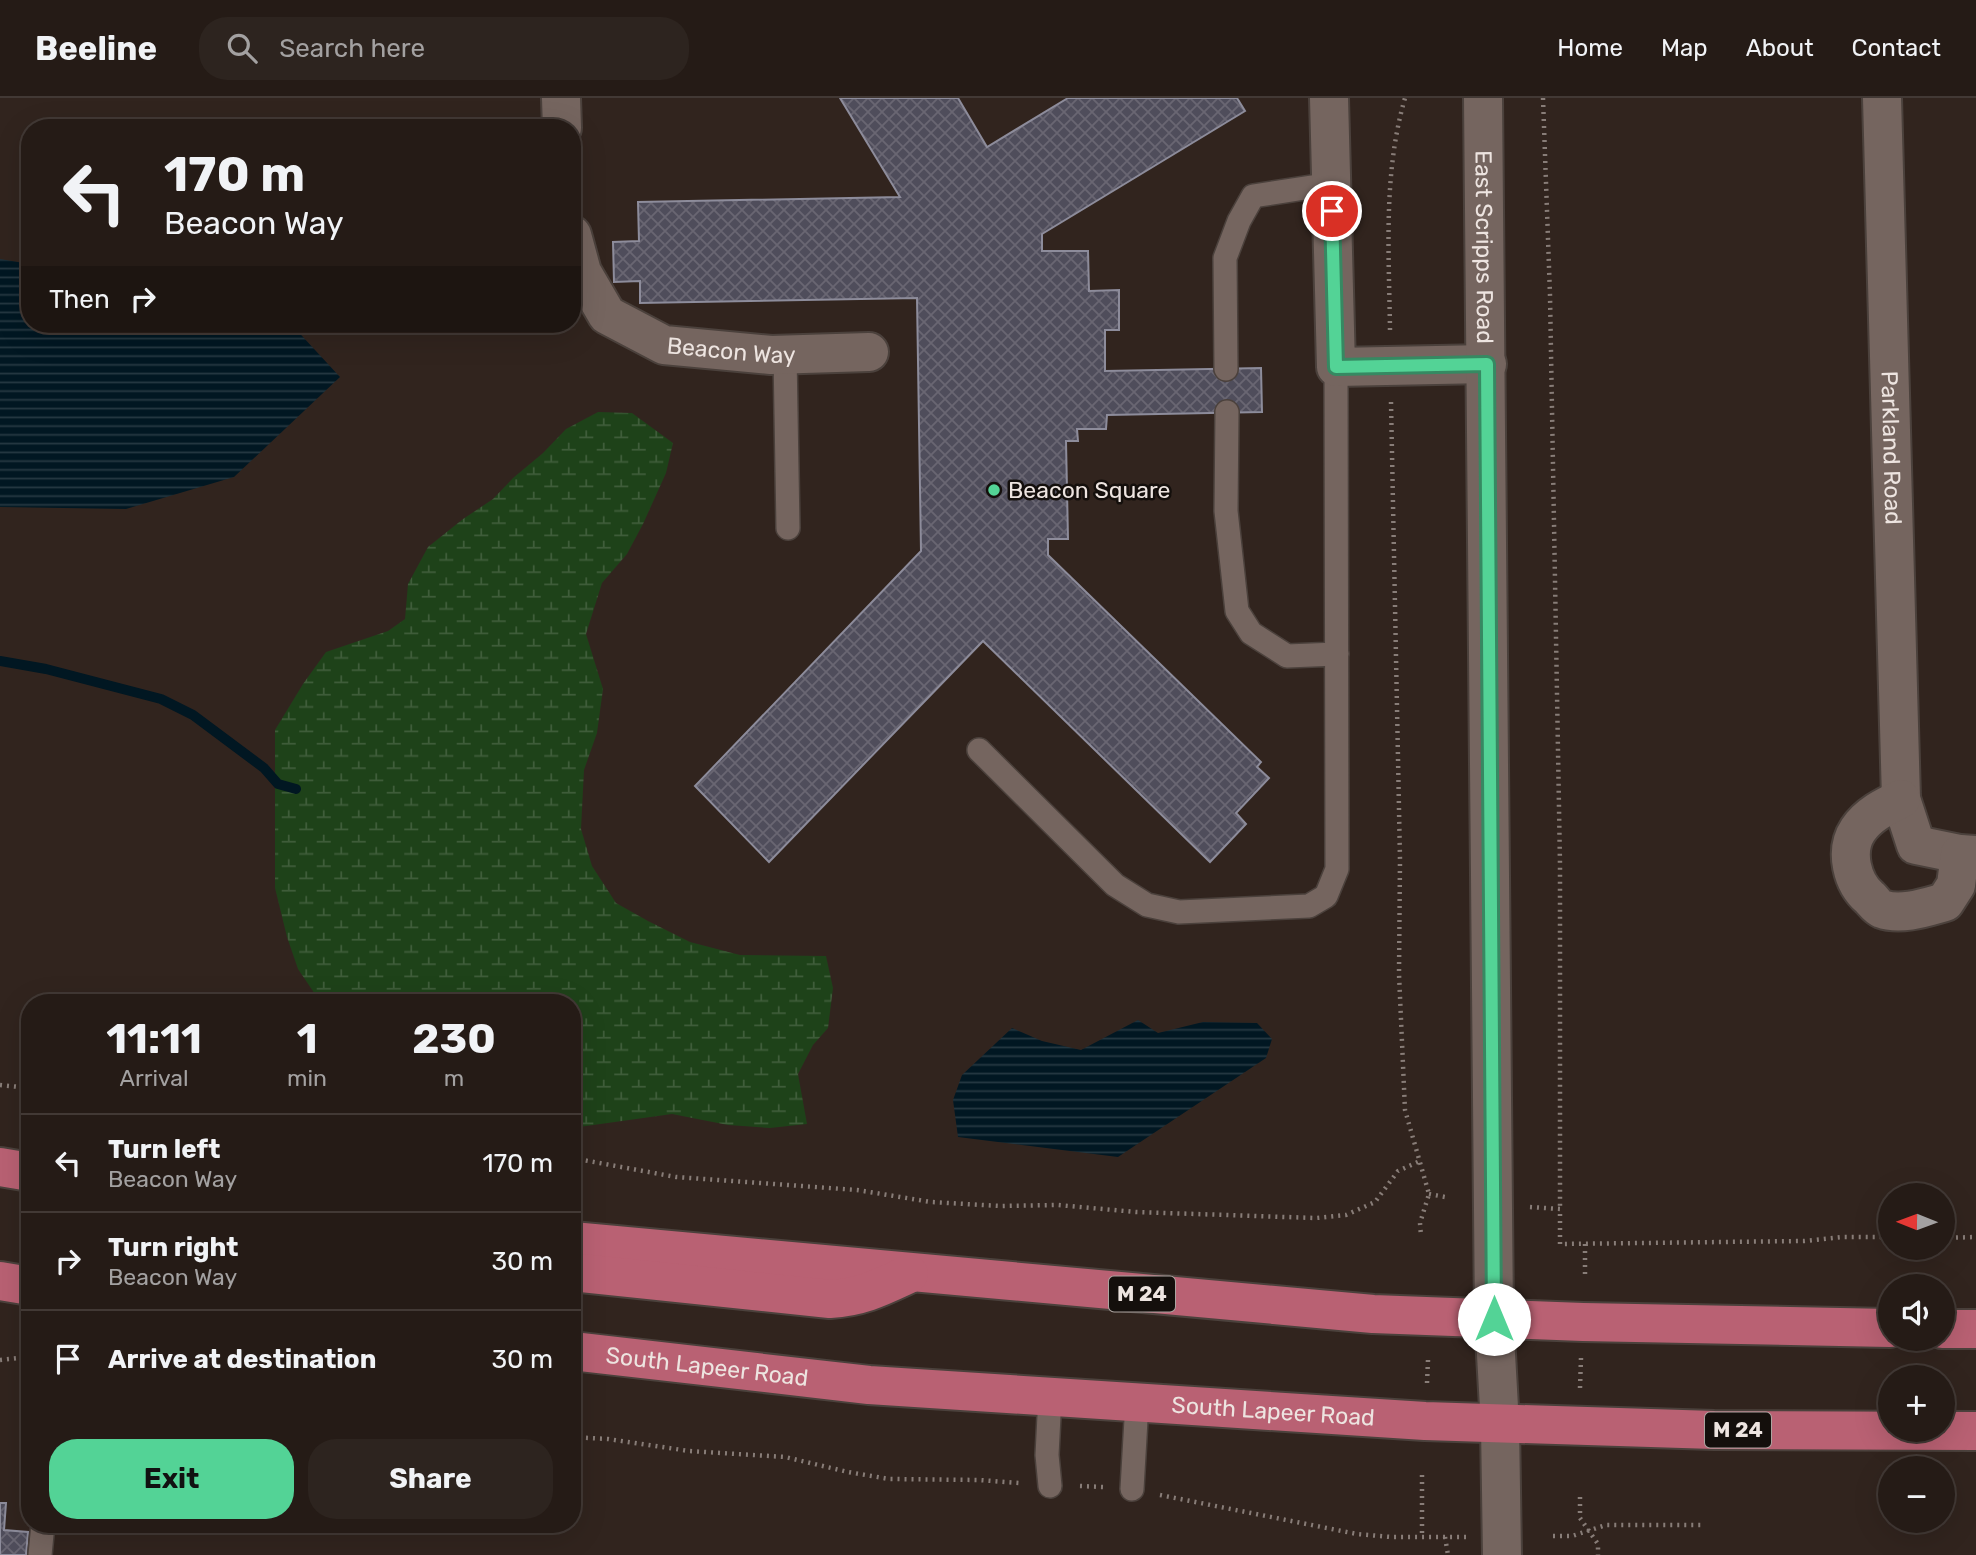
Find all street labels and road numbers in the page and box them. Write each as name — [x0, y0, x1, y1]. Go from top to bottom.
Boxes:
street label: East Scripps Road — [1469, 150, 1499, 344]
street label: Beacon Way — [666, 331, 796, 369]
street label: Parkland Road — [1875, 371, 1908, 525]
road number: M 24 — [1109, 1276, 1175, 1312]
street label: South Lapeer Road — [604, 1341, 810, 1392]
street label: South Lapeer Road — [1171, 1391, 1376, 1432]
road number: M 24 — [1705, 1412, 1771, 1448]

